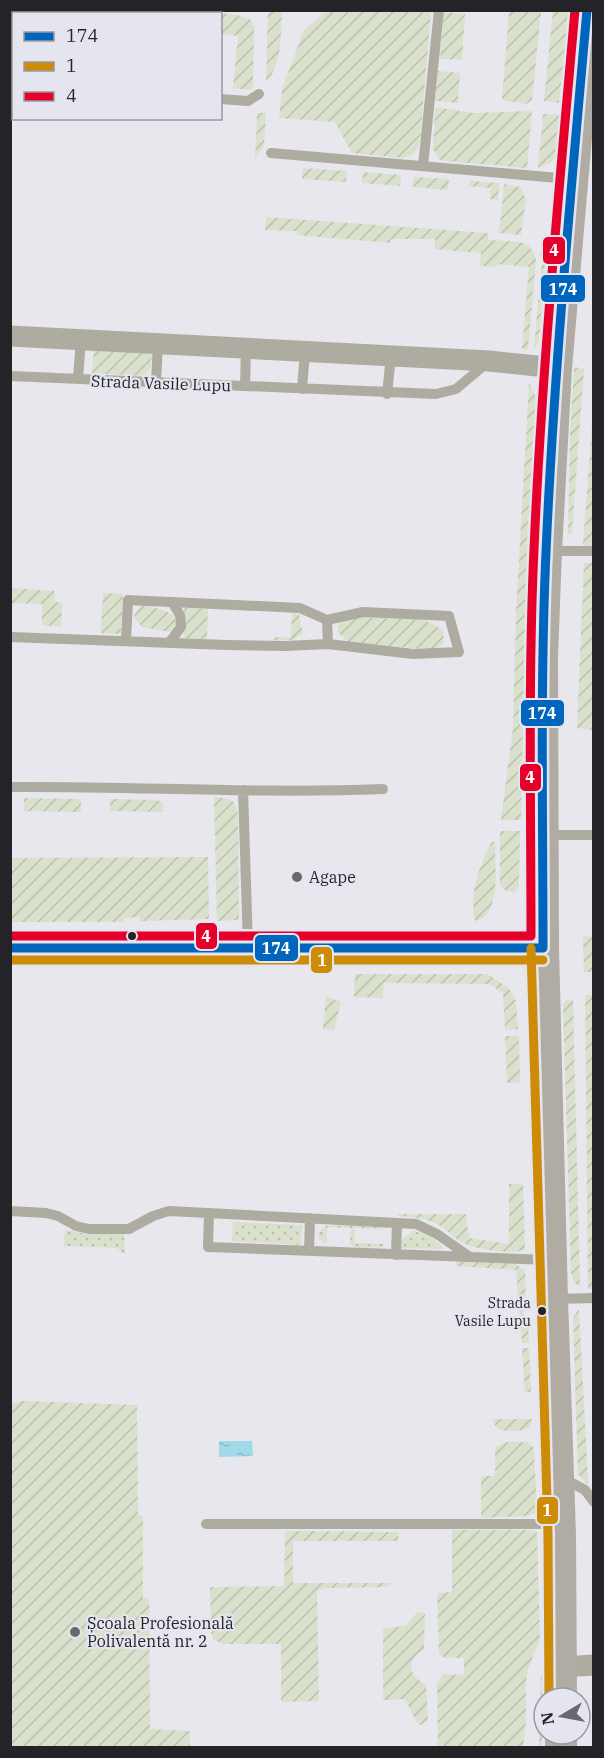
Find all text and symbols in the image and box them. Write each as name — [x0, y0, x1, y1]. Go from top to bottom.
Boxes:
legend — [12, 12, 222, 120]
text: 174 — [66, 24, 98, 47]
text: 1 — [66, 54, 77, 77]
text: 4 — [66, 84, 77, 107]
line badge: 4 — [542, 236, 566, 265]
text: 4 — [549, 240, 559, 260]
line badge: 174 — [540, 274, 586, 303]
text: 174 — [549, 279, 578, 299]
street label: Strada Vasile Lupu — [91, 371, 232, 395]
line badge: 174 — [520, 699, 565, 727]
text: 174 — [528, 703, 557, 723]
line badge: 4 — [519, 763, 542, 792]
text: 4 — [525, 767, 535, 787]
place label: Agape — [309, 867, 356, 887]
marker: Agape — [290, 870, 304, 884]
line badge: 4 — [195, 922, 218, 950]
text: 4 — [201, 926, 211, 946]
unlabelled marker — [126, 930, 138, 942]
line badge: 174 — [254, 934, 299, 962]
text: 174 — [262, 938, 291, 958]
line badge: 1 — [310, 946, 333, 974]
text: 1 — [317, 950, 327, 970]
place label: Strada Vasile Lupu — [455, 1294, 531, 1330]
marker: Strada Vasile Lupu — [536, 1305, 548, 1317]
line badge: 1 — [536, 1496, 559, 1525]
text: 1 — [542, 1500, 552, 1520]
place label: Școala Profesională Polivalentă nr. 2 — [87, 1613, 234, 1651]
marker: Școala Profesională Polivalentă nr. 2 — [68, 1625, 82, 1639]
north arrow — [532, 1686, 592, 1746]
text: N — [536, 1711, 558, 1727]

